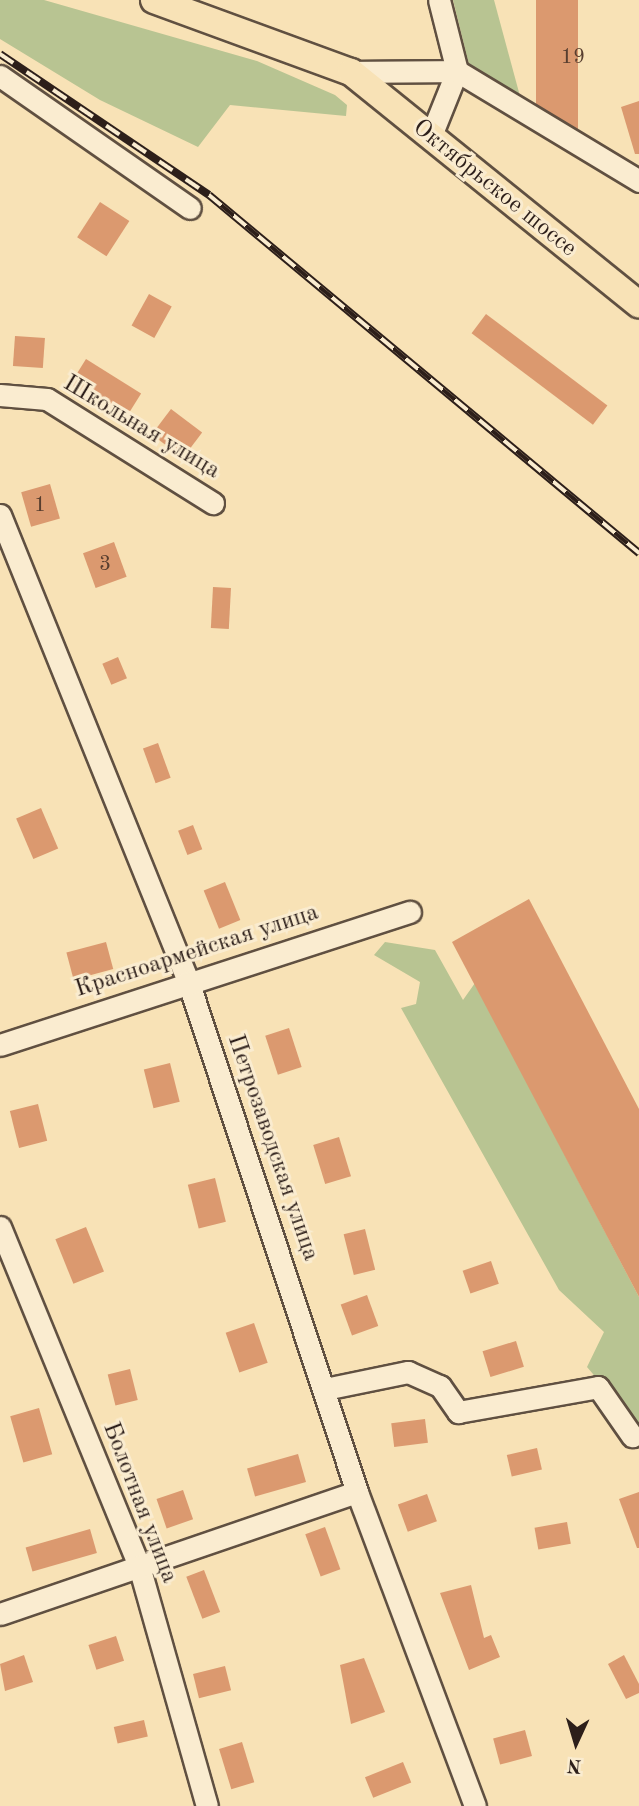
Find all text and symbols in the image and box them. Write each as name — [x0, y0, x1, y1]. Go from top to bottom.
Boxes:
house number: 19 — [561, 45, 585, 71]
street label: Октябрьское шоссе — [406, 114, 582, 264]
street label: Школьная улица — [57, 370, 225, 486]
house number: 1 — [34, 493, 46, 519]
house number: 3 — [99, 552, 111, 578]
street label: Красноармейская улица — [72, 899, 322, 1005]
street label: Петрозаводская улица — [220, 1031, 324, 1265]
street label: Болотная улица — [95, 1419, 183, 1587]
north arrow — [541, 1708, 611, 1778]
text: N — [567, 1754, 582, 1774]

